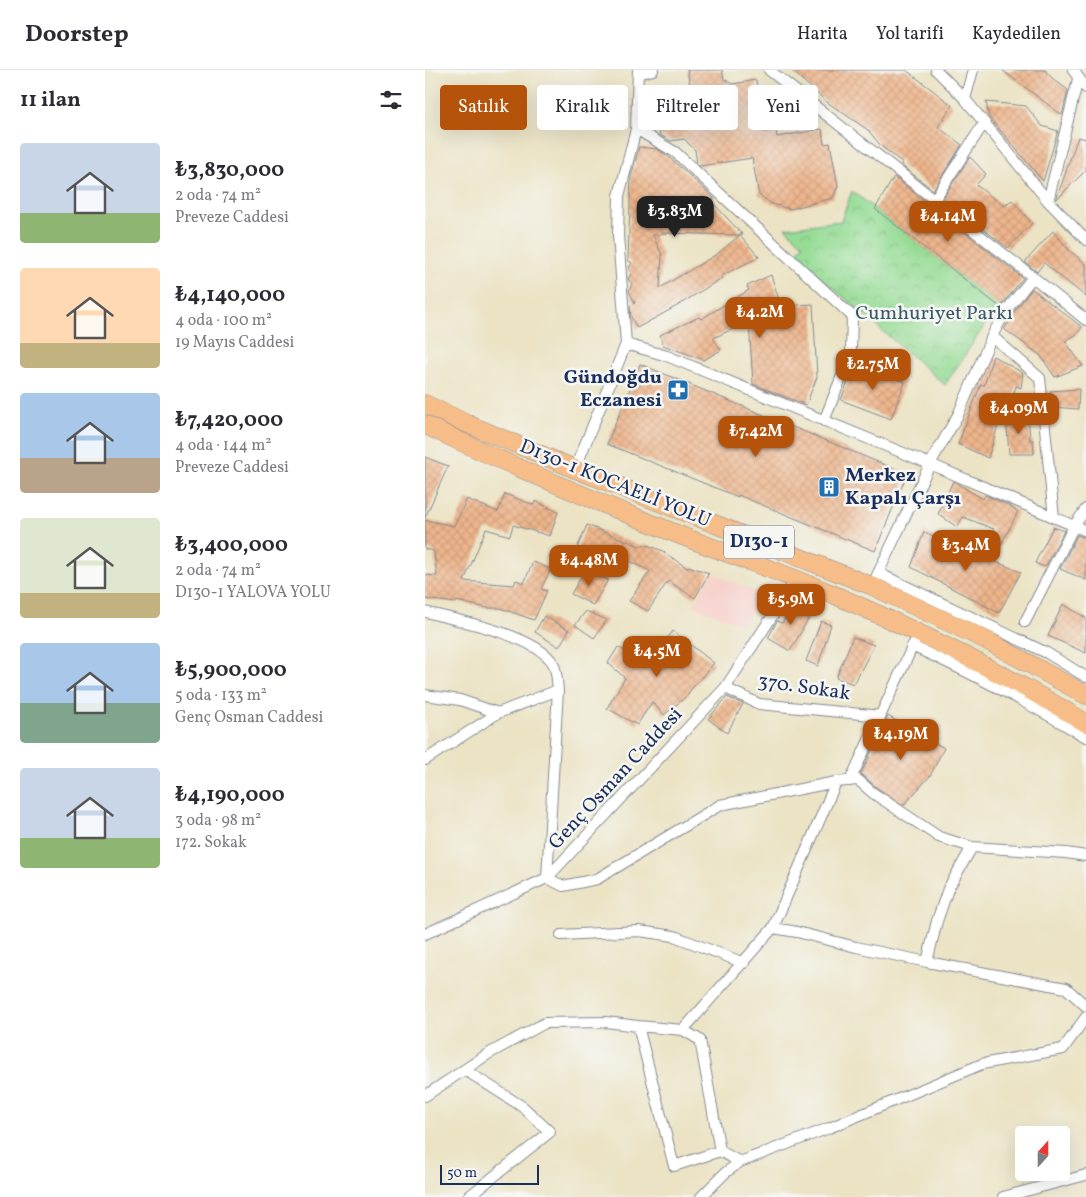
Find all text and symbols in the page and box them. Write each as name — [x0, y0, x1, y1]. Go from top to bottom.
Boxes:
text: Doorstep — [25, 18, 129, 52]
text: Harita — [797, 22, 848, 47]
text: Yol tarifi — [876, 22, 944, 47]
text: Kaydedilen — [972, 22, 1061, 47]
chip: Satılık — [440, 85, 527, 130]
chip: Kiralık — [537, 85, 628, 130]
chip: Filtreler — [638, 85, 738, 130]
chip: Yeni — [748, 85, 818, 130]
text: 11 ilan — [20, 86, 81, 115]
icon: filters — [377, 86, 405, 114]
text: ₺3,830,000 — [175, 156, 284, 185]
icon: home — [60, 163, 120, 223]
text: 2 oda · 74 m² — [175, 185, 261, 207]
pin: ₺3.83M — [634, 196, 716, 238]
pin: ₺4.14M — [907, 200, 989, 243]
text: ₺3.83M — [648, 201, 702, 223]
text: ₺4.14M — [920, 206, 976, 228]
text: Preveze Caddesi — [175, 207, 289, 229]
text: ₺4,140,000 — [175, 281, 285, 310]
icon: home — [60, 288, 120, 348]
pin: ₺4.2M — [725, 296, 795, 339]
park label: Cumhuriyet Parkı — [855, 300, 1013, 328]
text: ₺4.2M — [736, 302, 784, 324]
text: 4 oda · 100 m² — [175, 310, 272, 332]
text: 19 Mayıs Caddesi — [175, 332, 294, 354]
pin: ₺2.75M — [832, 348, 914, 391]
text: ₺2.75M — [847, 354, 899, 376]
place label: Gündoğdu Eczanesi — [564, 364, 662, 415]
pharmacy icon: Gündoğdu Eczanesi — [666, 378, 690, 402]
pin: ₺4.09M — [978, 392, 1060, 435]
text: ₺4.09M — [990, 398, 1048, 420]
text: ₺7,420,000 — [175, 406, 283, 435]
icon: home — [60, 413, 120, 473]
pin: ₺7.42M — [715, 416, 797, 458]
text: ₺7.42M — [729, 421, 783, 443]
street label: D130-1 KOCAELİ YOLU — [515, 433, 715, 535]
text: 4 oda · 144 m² — [175, 435, 271, 457]
text: Preveze Caddesi — [175, 457, 289, 479]
place label: Merkez Kapalı Çarşı — [845, 462, 961, 513]
building icon: Merkez Kapalı Çarşı — [817, 475, 841, 499]
road number: D130-1 — [724, 526, 794, 558]
pin: ₺3.4M — [931, 530, 1001, 572]
text: ₺3,400,000 — [175, 531, 288, 560]
text: ₺3.4M — [942, 535, 990, 557]
icon: home — [60, 538, 120, 598]
pin: ₺4.48M — [548, 544, 630, 587]
text: ₺4.48M — [560, 550, 618, 572]
text: 2 oda · 74 m² — [175, 560, 261, 582]
text: D130-1 YALOVA YOLU — [175, 582, 331, 604]
pin: ₺5.9M — [756, 584, 826, 626]
text: ₺5.9M — [768, 589, 814, 611]
pin: ₺4.5M — [622, 636, 692, 678]
text: ₺4.5M — [634, 641, 680, 663]
text: ₺5,900,000 — [175, 656, 287, 685]
icon: home — [60, 663, 120, 723]
street label: 370. Sokak — [756, 668, 852, 708]
text: 5 oda · 133 m² — [175, 685, 267, 707]
street label: Genç Osman Caddesi — [543, 702, 689, 856]
text: Genç Osman Caddesi — [175, 707, 323, 729]
pin: ₺4.19M — [860, 718, 942, 761]
text: ₺4.19M — [874, 724, 928, 746]
text: ₺4,190,000 — [175, 781, 285, 810]
icon: home — [60, 788, 120, 848]
text: 3 oda · 98 m² — [175, 810, 261, 832]
text: 172. Sokak — [175, 832, 247, 854]
north arrow — [1015, 1126, 1070, 1181]
map controls — [1015, 1126, 1070, 1181]
scale bar — [440, 1162, 539, 1185]
text: 50 m — [447, 1164, 477, 1183]

